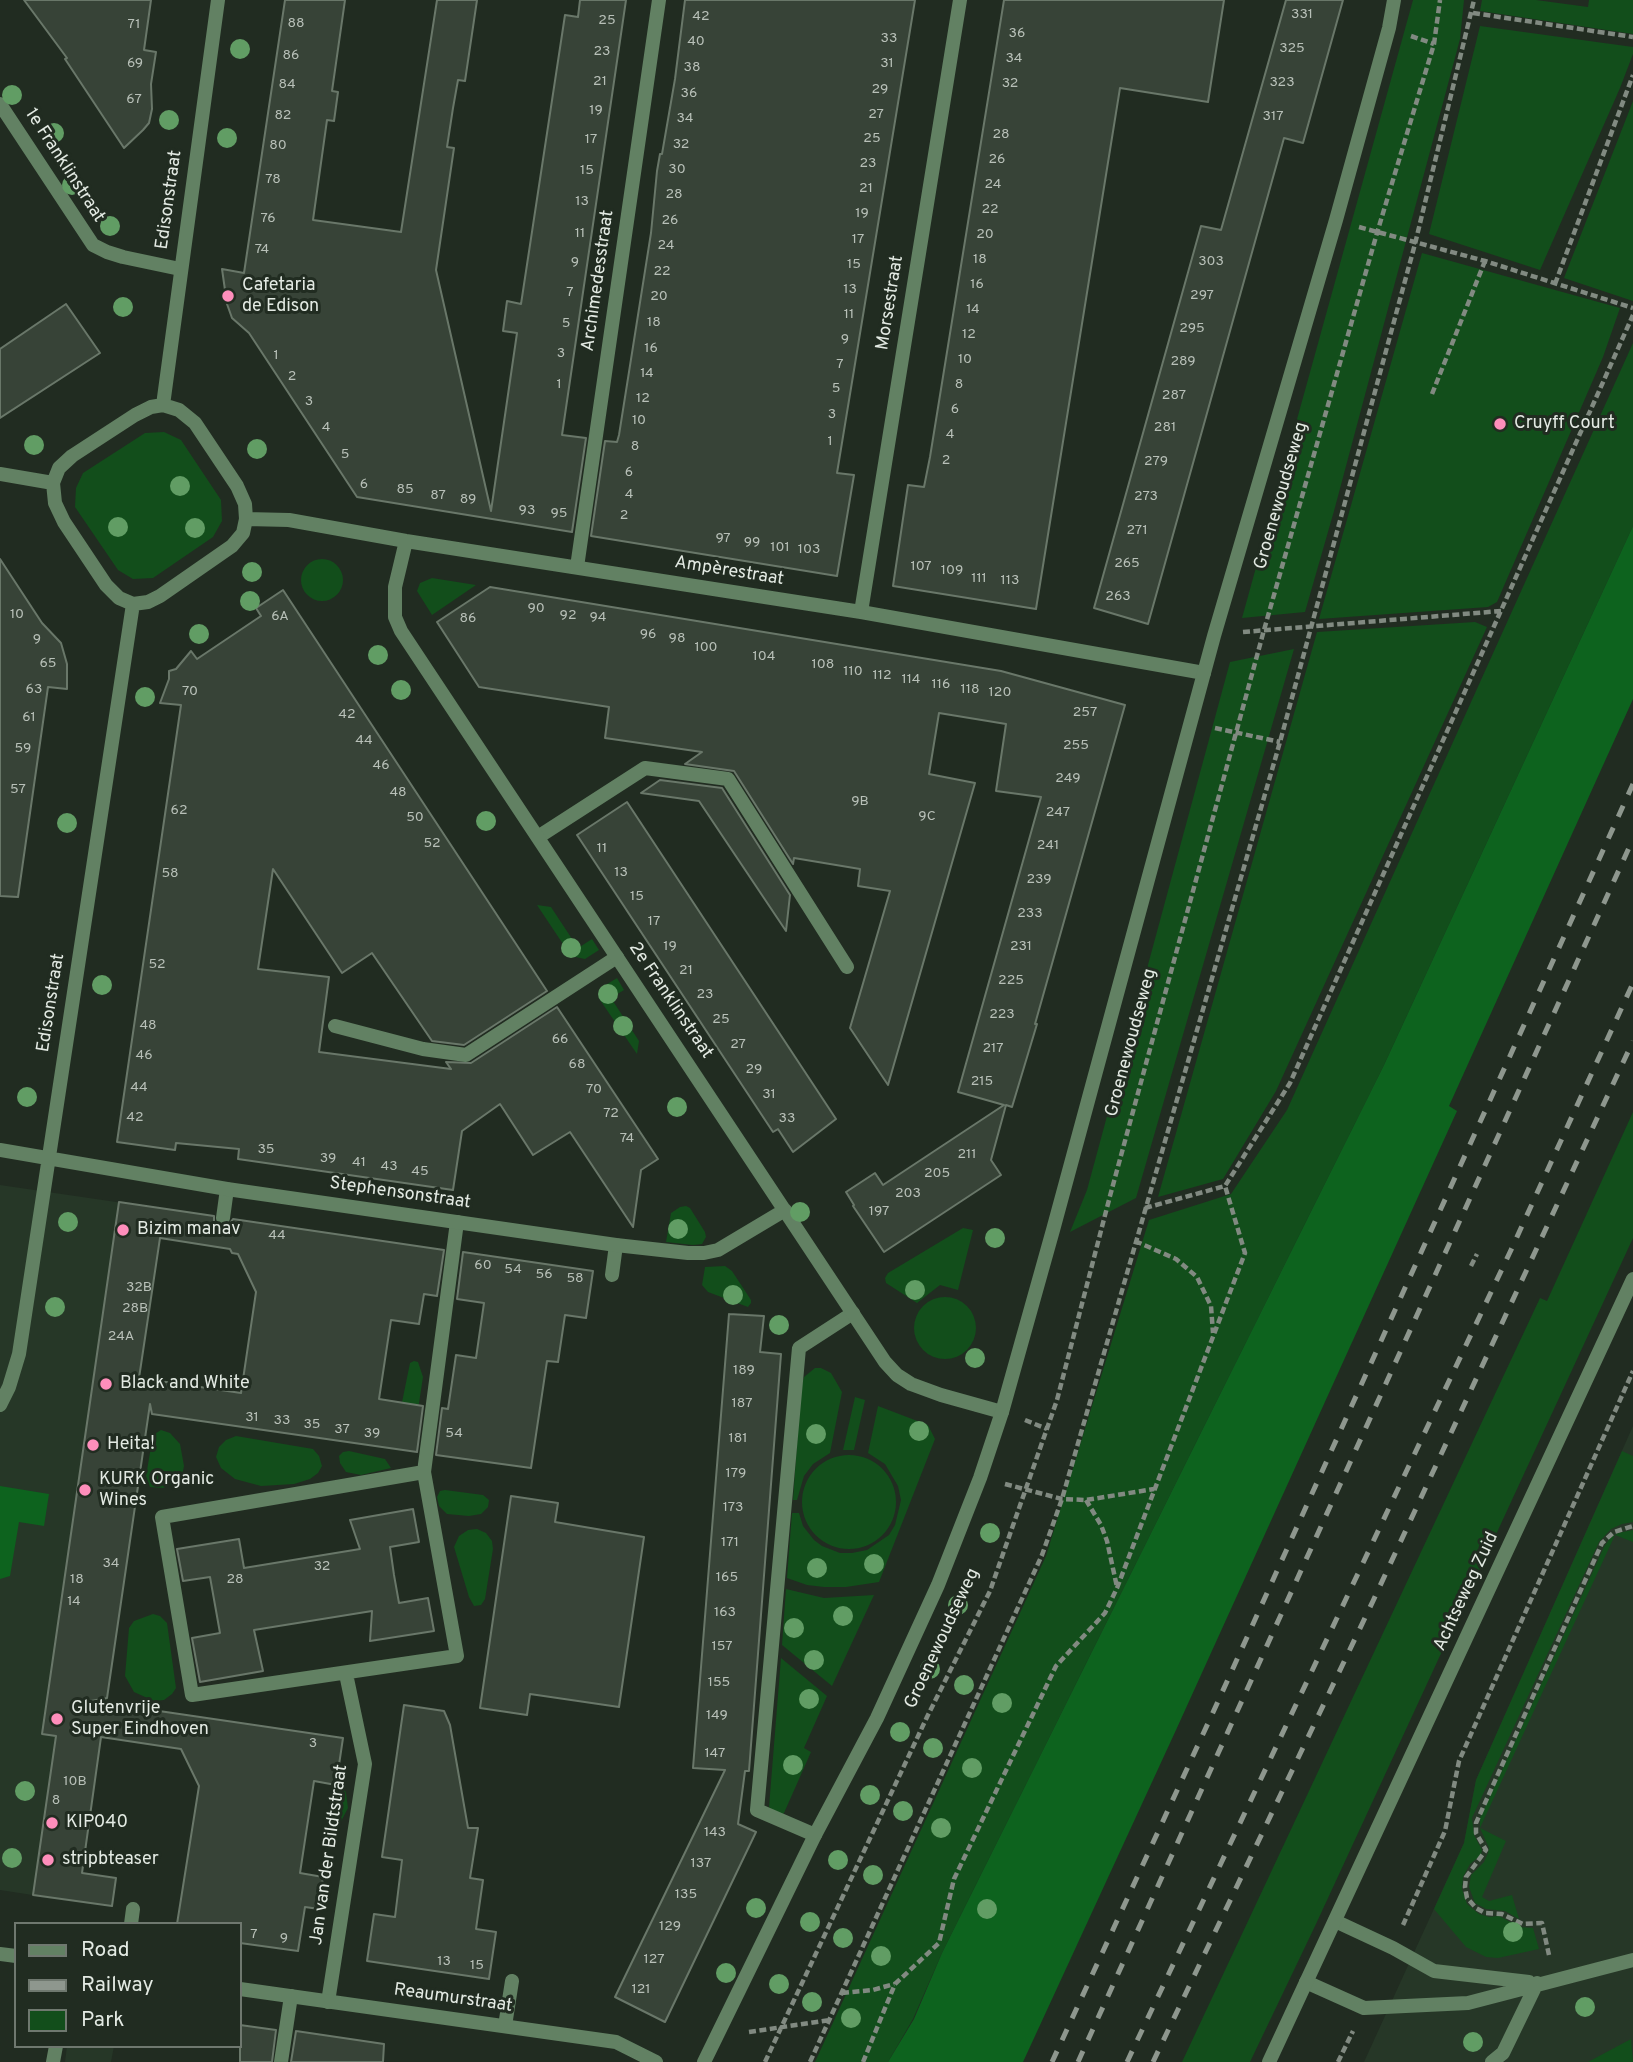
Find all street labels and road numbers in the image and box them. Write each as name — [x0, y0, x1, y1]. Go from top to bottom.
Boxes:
street label: 1e Franklinstraat — [19, 105, 109, 227]
street label: Edisonstraat — [152, 149, 188, 251]
street label: Archimedesstraat — [578, 209, 620, 353]
street label: Morsestraat — [873, 254, 909, 352]
street label: Groenewoudseweg — [1251, 420, 1313, 572]
street label: Ampèrestraat — [673, 553, 785, 591]
street label: 2e Franklinstraat — [623, 939, 717, 1063]
street label: Edisonstraat — [34, 952, 70, 1054]
street label: Groenewoudseweg — [1102, 967, 1162, 1119]
street label: Stephensonstraat — [328, 1173, 472, 1215]
street label: Achtseweg Zuid — [1430, 1529, 1504, 1655]
street label: Groenewoudseweg — [901, 1565, 985, 1713]
street label: Jan van der Bildtstraat — [307, 1763, 353, 1947]
street label: Reaumurstraat — [392, 1980, 514, 2018]

